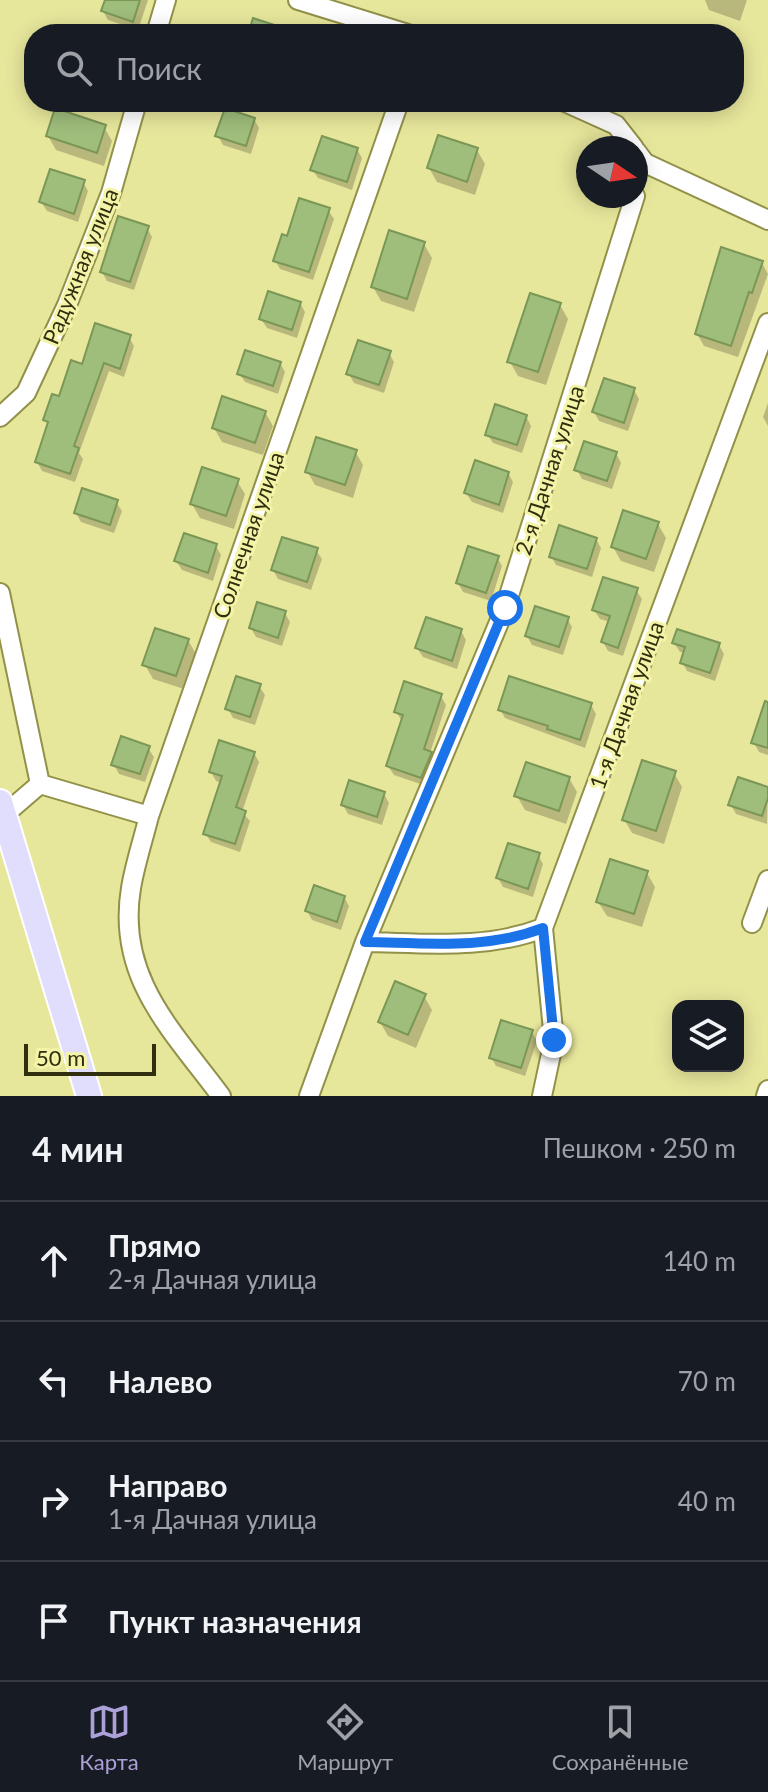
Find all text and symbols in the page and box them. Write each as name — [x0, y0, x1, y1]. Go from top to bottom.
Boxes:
search box — [24, 24, 744, 112]
icon: search — [52, 46, 96, 90]
text: Поиск — [116, 50, 202, 86]
north arrow — [576, 136, 648, 208]
street label: Радужная улица — [36, 184, 124, 348]
street label: 2-я Дачная улица — [509, 382, 589, 558]
street label: Солнечная улица — [207, 448, 289, 622]
route start — [487, 590, 523, 626]
street label: 1-я Дачная улица — [583, 617, 669, 793]
map controls — [672, 1000, 744, 1072]
button: layers — [672, 1000, 744, 1072]
route end — [536, 1022, 572, 1058]
scale bar — [24, 1040, 156, 1076]
text: 50 m — [36, 1044, 85, 1071]
text: 4 мин — [32, 1128, 124, 1169]
text: Пешком · 250 m — [543, 1132, 736, 1164]
text: Прямо — [108, 1227, 201, 1263]
icon: ahead — [32, 1239, 76, 1283]
text: 140 m — [663, 1245, 736, 1277]
text: 2-я Дачная улица — [108, 1263, 317, 1295]
icon: left — [32, 1359, 76, 1403]
text: Налево — [108, 1363, 212, 1399]
text: 70 m — [678, 1365, 736, 1397]
text: Направо — [108, 1467, 228, 1503]
icon: right — [32, 1479, 76, 1523]
text: 40 m — [678, 1485, 736, 1517]
text: 1-я Дачная улица — [108, 1503, 317, 1535]
icon: arrive — [32, 1599, 76, 1643]
text: Пункт назначения — [108, 1603, 362, 1639]
tab: Карта — [79, 1700, 139, 1775]
tab: Маршрут — [297, 1700, 393, 1775]
tab: Сохранённые — [552, 1700, 689, 1775]

